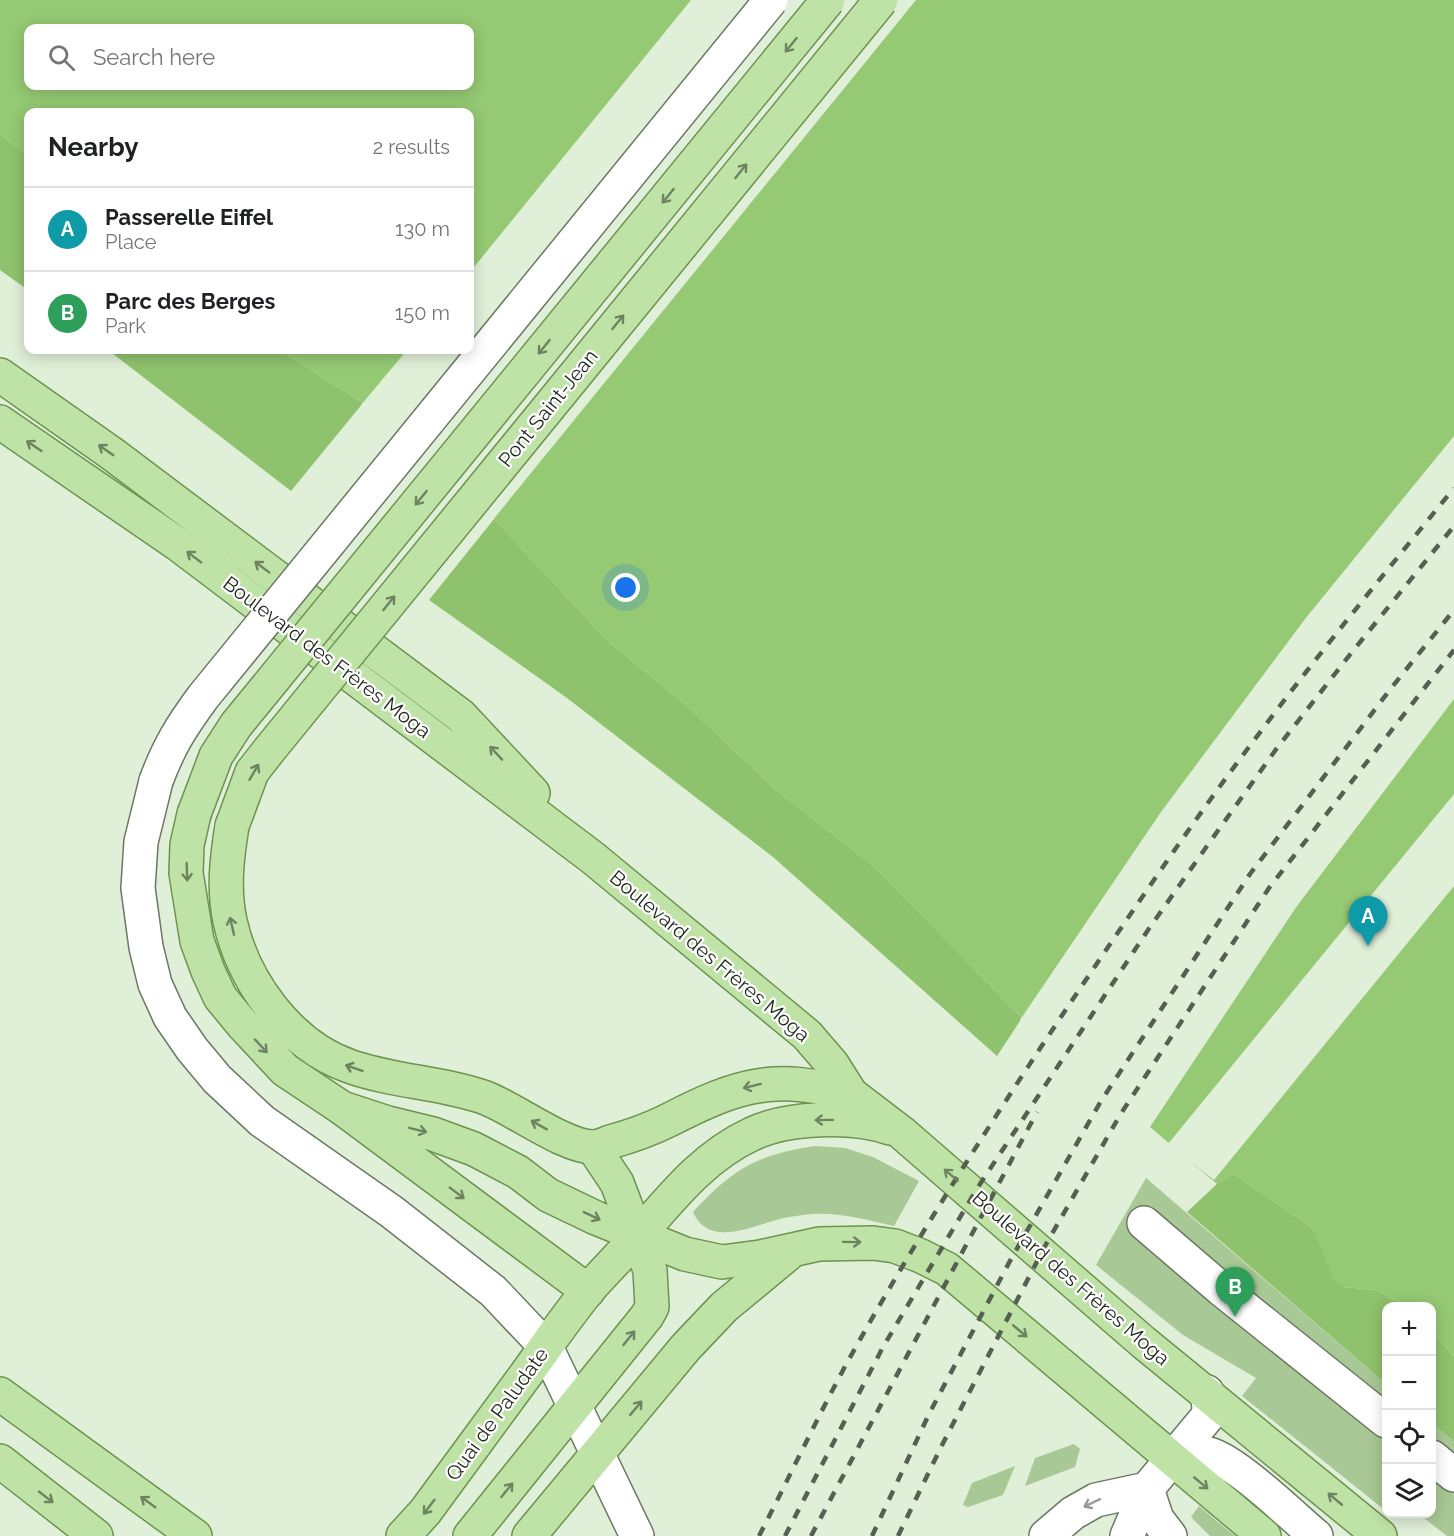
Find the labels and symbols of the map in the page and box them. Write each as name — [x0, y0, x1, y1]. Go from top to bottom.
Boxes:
one-way arrow — [784, 37, 798, 52]
one-way arrow — [735, 163, 748, 179]
one-way arrow — [661, 188, 674, 204]
one-way arrow — [612, 314, 625, 330]
one-way arrow — [538, 339, 551, 355]
street label: Pont Saint-Jean — [493, 344, 603, 472]
one-way arrow — [27, 440, 43, 452]
one-way arrow — [98, 444, 115, 456]
one-way arrow — [414, 490, 428, 505]
one-way arrow — [187, 551, 203, 563]
one-way arrow — [254, 560, 270, 573]
street label: Boulevard des Frères Moga — [218, 571, 436, 743]
your location — [611, 573, 640, 602]
one-way arrow — [382, 595, 395, 611]
one-way arrow — [489, 746, 503, 761]
one-way arrow — [248, 764, 260, 781]
one-way arrow — [181, 861, 192, 881]
street label: Boulevard des Frères Moga — [605, 865, 815, 1047]
pin: A — [1348, 896, 1388, 946]
one-way arrow — [225, 917, 237, 936]
one-way arrow — [254, 1038, 268, 1053]
one-way arrow — [345, 1061, 364, 1072]
one-way arrow — [743, 1081, 762, 1093]
one-way arrow — [815, 1114, 835, 1126]
one-way arrow — [531, 1119, 548, 1131]
one-way arrow — [409, 1125, 428, 1137]
one-way arrow — [944, 1168, 959, 1182]
one-way arrow — [448, 1186, 464, 1199]
street label: Boulevard des Frères Moga — [967, 1186, 1175, 1370]
one-way arrow — [583, 1211, 601, 1222]
one-way arrow — [842, 1237, 862, 1248]
pin: B — [1216, 1268, 1254, 1317]
one-way arrow — [1012, 1324, 1028, 1337]
one-way arrow — [623, 1331, 636, 1347]
street label: Quai de Paludate — [441, 1343, 553, 1485]
one-way arrow — [629, 1401, 642, 1417]
one-way arrow — [1193, 1476, 1208, 1490]
one-way arrow — [501, 1483, 514, 1499]
one-way arrow — [38, 1490, 54, 1503]
one-way arrow — [1327, 1492, 1343, 1505]
one-way arrow — [140, 1496, 156, 1508]
one-way arrow — [422, 1498, 435, 1514]
one-way arrow — [1084, 1498, 1102, 1509]

